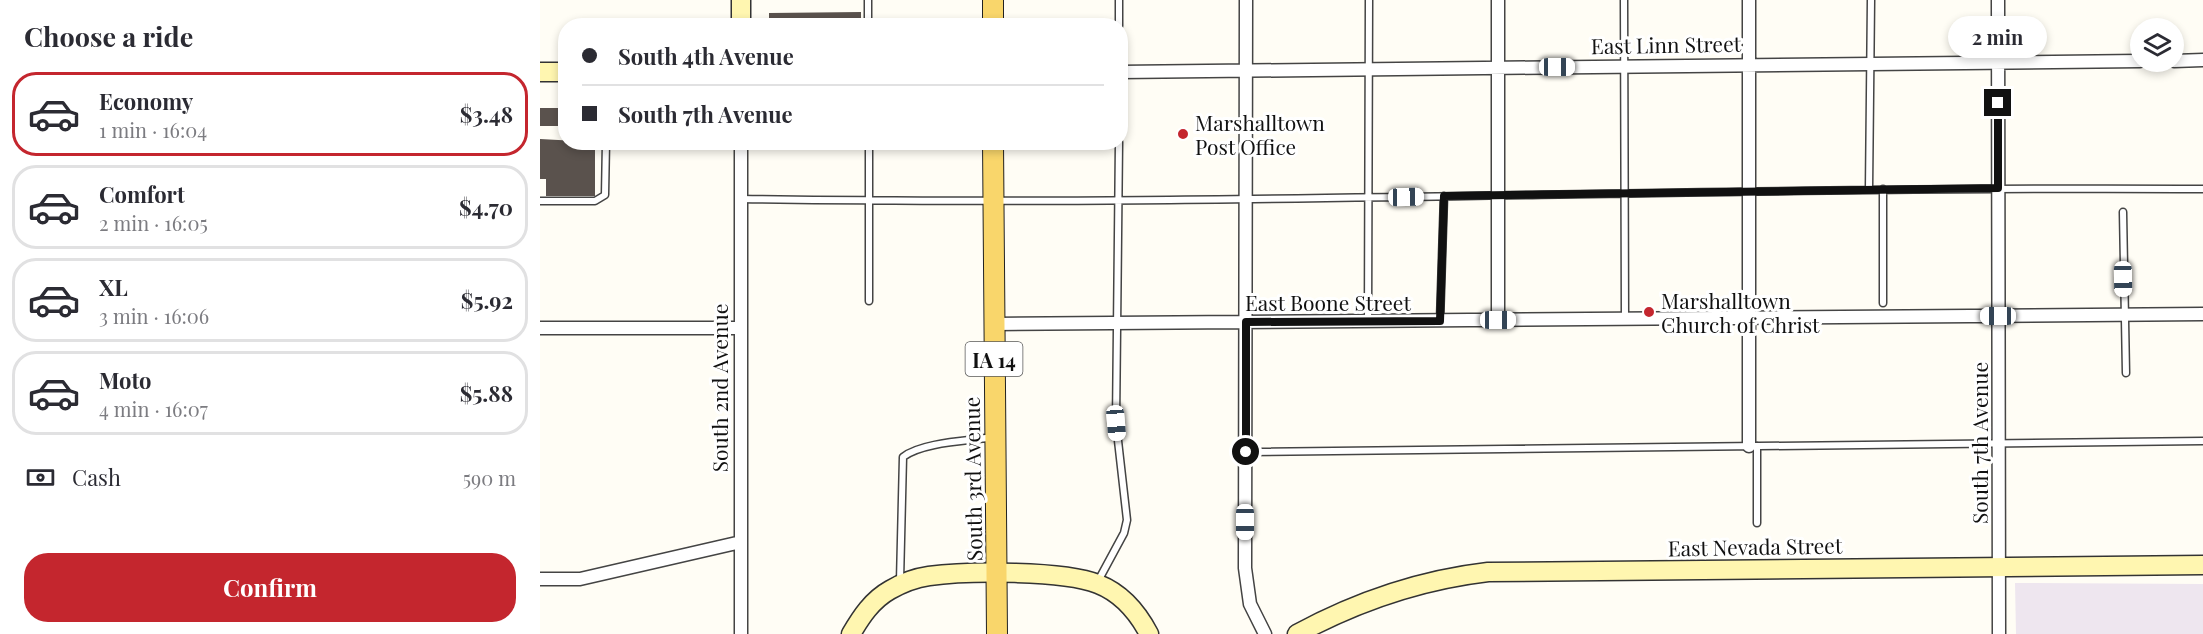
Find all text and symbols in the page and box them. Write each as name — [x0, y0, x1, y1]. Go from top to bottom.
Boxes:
callout: 2 min — [1948, 16, 2048, 58]
text: Choose a ride — [24, 18, 193, 54]
map controls — [2130, 18, 2184, 72]
button: layers — [2130, 18, 2184, 72]
text: 2 min — [1972, 23, 2023, 50]
street label: East Linn Street — [1591, 29, 1742, 59]
text: South 4th Avenue — [618, 41, 794, 71]
car — [1539, 58, 1575, 76]
text: Economy — [99, 86, 193, 116]
icon: car — [27, 87, 81, 141]
route end — [1984, 89, 2011, 116]
text: $3.48 — [460, 99, 513, 129]
text: South 7th Avenue — [618, 99, 793, 129]
place label: Marshalltown Post Office — [1195, 108, 1325, 160]
text: 1 min · 16:04 — [99, 116, 207, 143]
marker: Marshalltown Post Office — [1176, 127, 1190, 141]
text: Comfort — [99, 179, 185, 209]
icon: car — [27, 180, 81, 234]
car — [1388, 188, 1424, 206]
text: $4.70 — [459, 192, 513, 222]
text: 2 min · 16:05 — [99, 209, 208, 236]
car — [2114, 261, 2132, 297]
text: XL — [99, 272, 128, 302]
icon: car — [27, 273, 81, 327]
text: $5.92 — [461, 285, 513, 315]
place label: Marshalltown Church of Christ — [1661, 286, 1820, 338]
street label: East Boone Street — [1245, 288, 1411, 316]
text: 3 min · 16:06 — [99, 302, 209, 329]
street label: South 2nd Avenue — [705, 304, 733, 472]
marker: Marshalltown Church of Christ — [1642, 305, 1656, 319]
car — [1980, 307, 2016, 325]
car — [1480, 311, 1516, 329]
road number: IA 14 — [966, 342, 1022, 376]
street label: South 7th Avenue — [1965, 362, 1993, 524]
text: Moto — [99, 365, 152, 395]
icon: car — [27, 366, 81, 420]
text: $5.88 — [460, 378, 513, 408]
text: 4 min · 16:07 — [99, 395, 208, 422]
street label: South 3rd Avenue — [957, 397, 987, 561]
car — [1105, 404, 1127, 442]
route start — [1232, 438, 1259, 465]
icon: cash — [24, 461, 57, 494]
text: Cash — [72, 462, 121, 492]
text: 590 m — [463, 464, 516, 491]
car — [1236, 504, 1254, 540]
street label: East Nevada Street — [1667, 530, 1843, 562]
button: Confirm — [24, 553, 516, 622]

